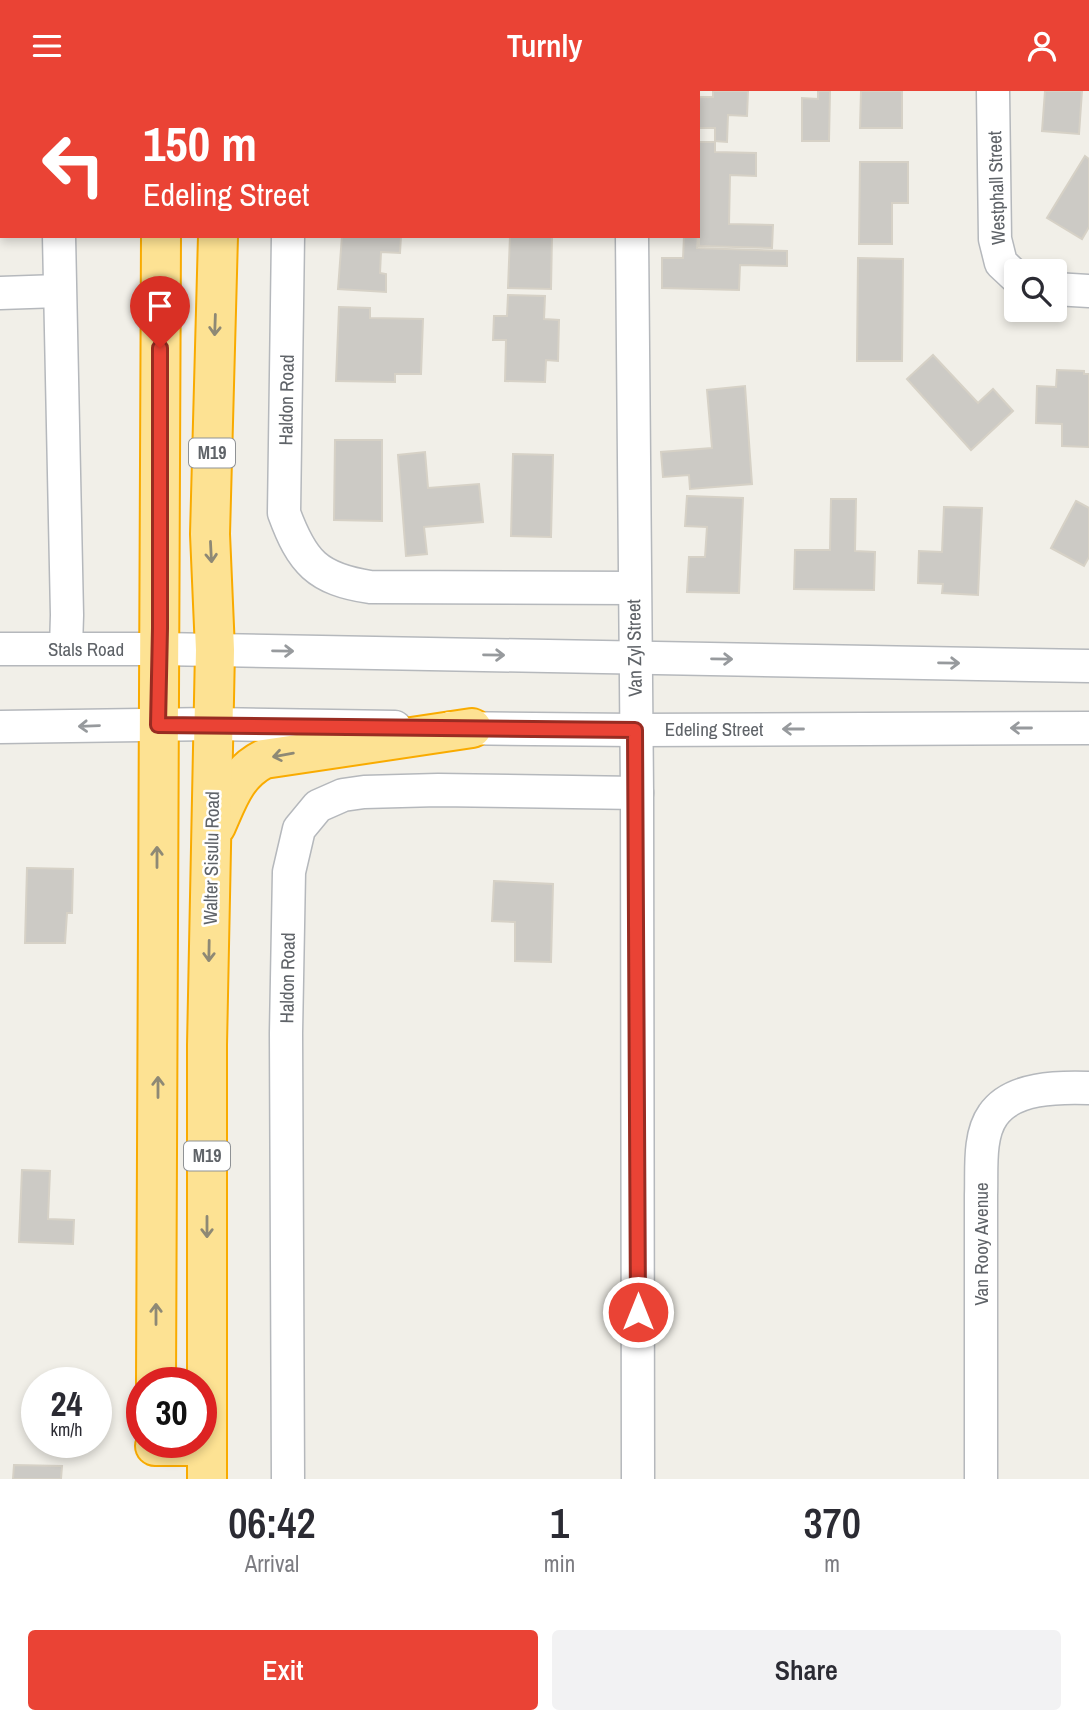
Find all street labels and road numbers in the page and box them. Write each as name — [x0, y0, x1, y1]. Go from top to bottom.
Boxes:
street label: Westphall Street — [981, 130, 1011, 245]
street label: Haldon Road — [272, 354, 300, 446]
road number: M19 — [189, 439, 235, 467]
street label: Van Zyl Street — [620, 598, 648, 697]
street label: Stals Road — [48, 636, 124, 662]
street label: Edeling Street — [665, 716, 764, 742]
street label: Walter Sisulu Road — [197, 791, 225, 925]
street label: Haldon Road — [273, 932, 301, 1024]
road number: M19 — [184, 1141, 230, 1171]
street label: Van Rooy Avenue — [968, 1182, 994, 1306]

